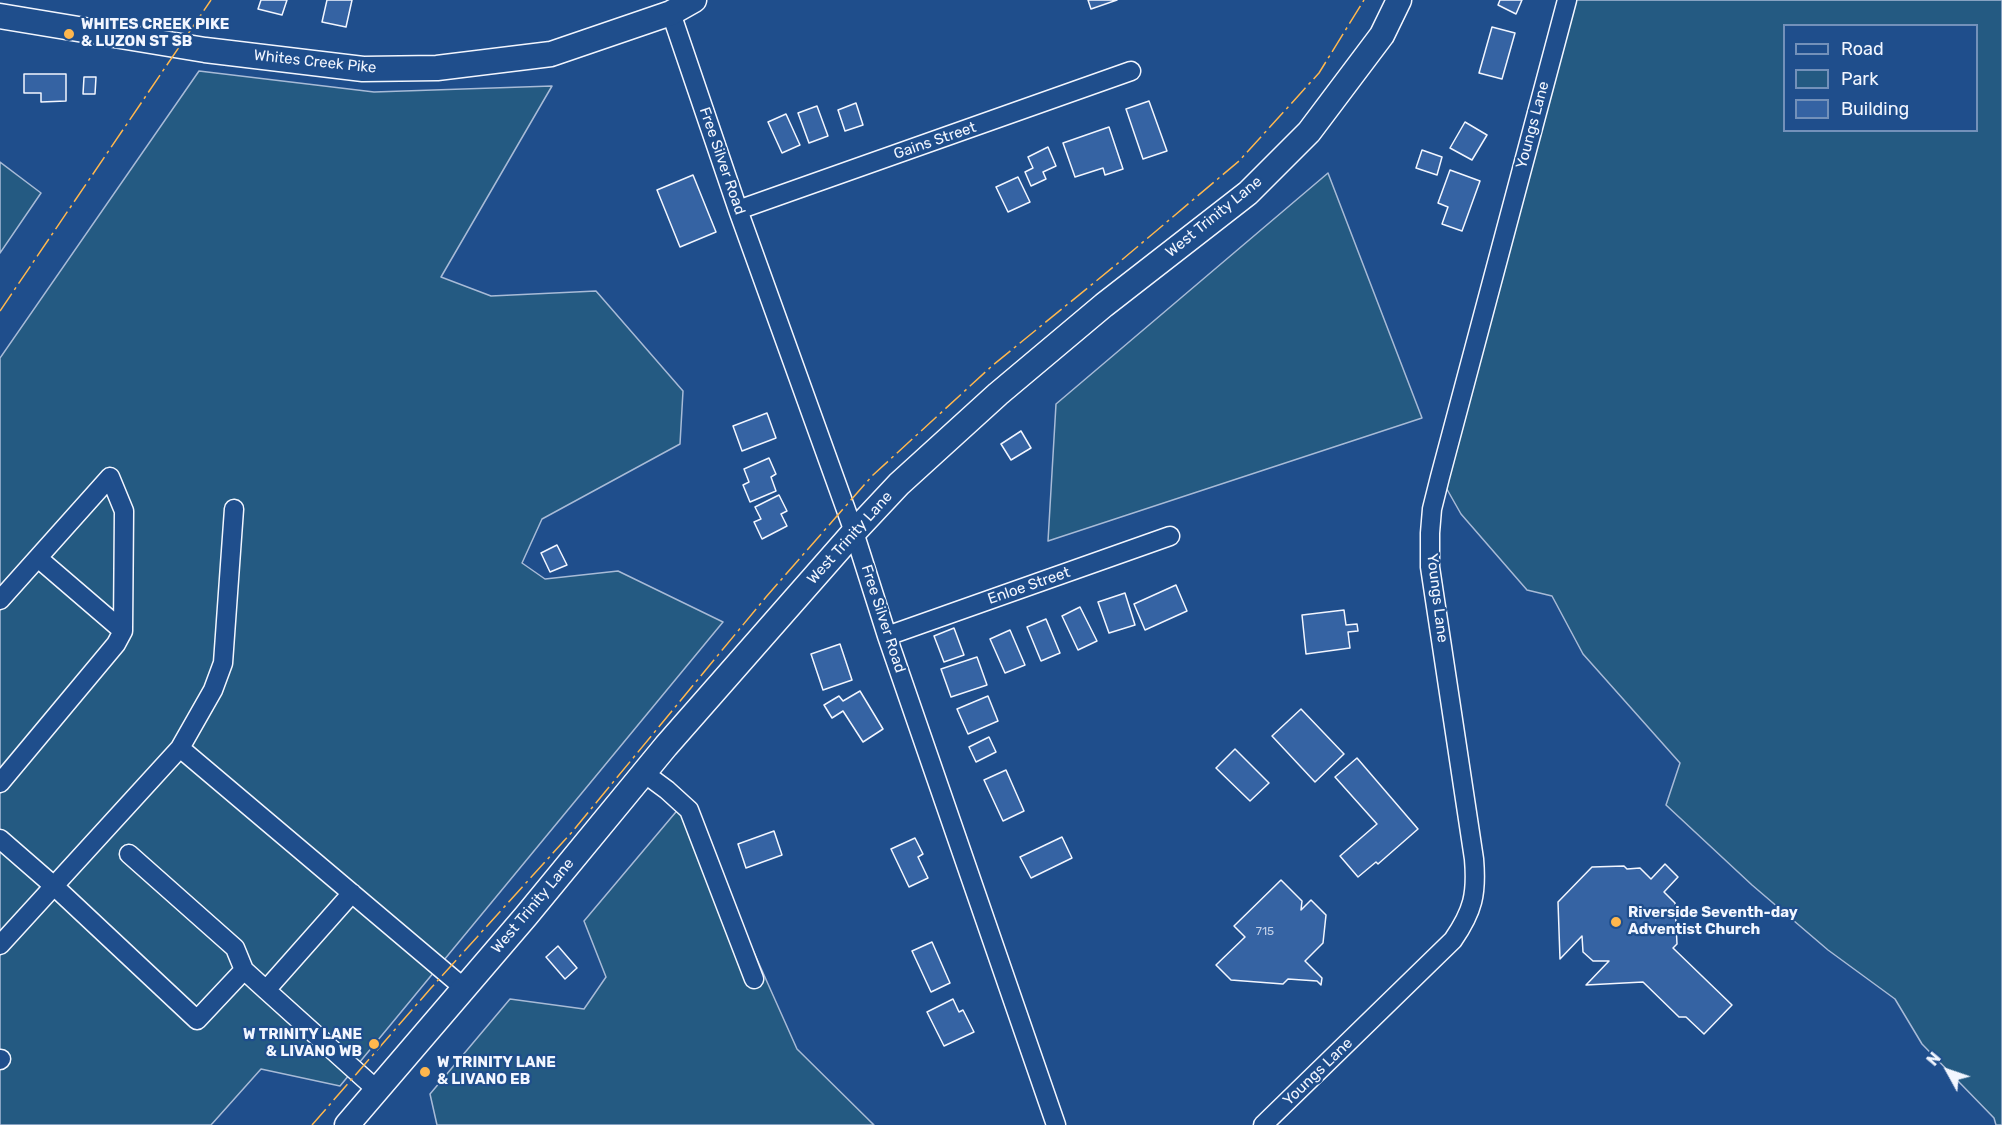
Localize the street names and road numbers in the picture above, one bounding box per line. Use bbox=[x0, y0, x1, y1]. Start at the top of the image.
street label: Whites Creek Pike bbox=[253, 47, 377, 77]
street label: Youngs Lane bbox=[1513, 79, 1553, 171]
street label: Free Silver Road bbox=[695, 105, 749, 217]
street label: Gains Street bbox=[891, 119, 979, 163]
street label: West Trinity Lane bbox=[1162, 173, 1266, 261]
street label: West Trinity Lane bbox=[804, 488, 896, 588]
street label: Youngs Lane bbox=[1423, 552, 1451, 644]
street label: Free Silver Road bbox=[857, 563, 909, 675]
street label: Enloe Street bbox=[985, 564, 1073, 608]
street label: West Trinity Lane bbox=[488, 855, 578, 957]
street label: Youngs Lane bbox=[1279, 1034, 1357, 1110]

